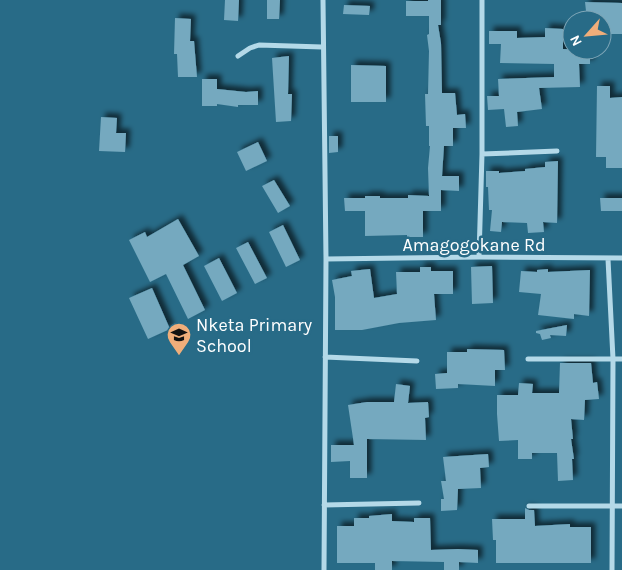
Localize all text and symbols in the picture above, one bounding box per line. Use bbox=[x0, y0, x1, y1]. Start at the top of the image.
north arrow bbox=[562, 10, 612, 60]
text: N bbox=[566, 32, 586, 49]
street label: Amagogokane Rd bbox=[402, 234, 546, 256]
place label: Nketa Primary School bbox=[196, 314, 313, 357]
school or university icon: Nketa Primary School bbox=[166, 322, 192, 356]

